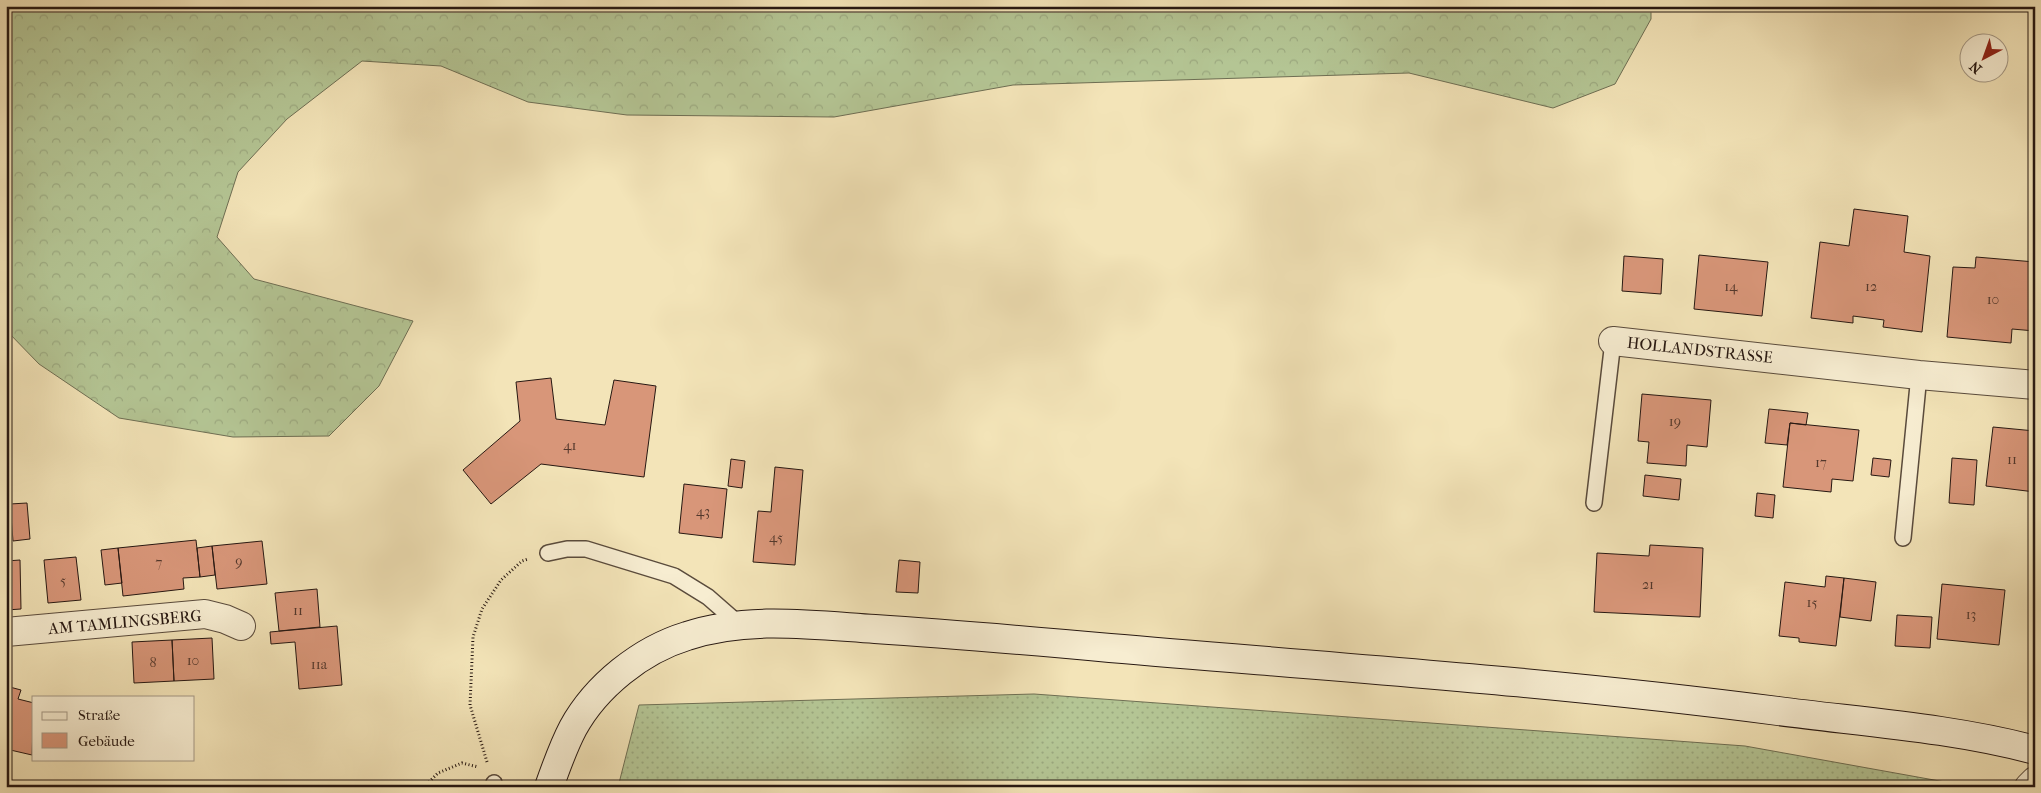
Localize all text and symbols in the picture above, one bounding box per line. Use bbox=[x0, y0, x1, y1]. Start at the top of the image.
north arrow bbox=[1958, 32, 2008, 82]
text: N bbox=[1966, 57, 1985, 77]
house number: 14 bbox=[1724, 278, 1738, 295]
house number: 12 bbox=[1865, 278, 1877, 295]
house number: 10 bbox=[1987, 291, 1999, 308]
street label: HOLLANDSTRASSE bbox=[1626, 333, 1774, 367]
house number: 19 bbox=[1669, 413, 1681, 430]
house number: 41 bbox=[563, 437, 577, 454]
house number: 11 bbox=[2007, 451, 2017, 468]
house number: 17 bbox=[1815, 454, 1827, 471]
house number: 43 bbox=[696, 503, 710, 520]
house number: 45 bbox=[769, 529, 783, 546]
house number: 9 bbox=[235, 553, 243, 570]
house number: 7 bbox=[156, 554, 163, 571]
house number: 5 bbox=[60, 572, 66, 589]
house number: 21 bbox=[1642, 576, 1654, 593]
house number: 15 bbox=[1807, 594, 1818, 611]
house number: 11 bbox=[293, 602, 303, 619]
street label: AM TAMLINGSBERG bbox=[47, 606, 202, 638]
house number: 13 bbox=[1966, 606, 1976, 623]
house number: 10 bbox=[187, 652, 199, 669]
house number: 8 bbox=[149, 654, 157, 671]
house number: 11a bbox=[311, 656, 328, 673]
legend bbox=[32, 696, 195, 760]
text: Straße bbox=[78, 706, 121, 724]
text: Gebäude bbox=[78, 732, 135, 750]

